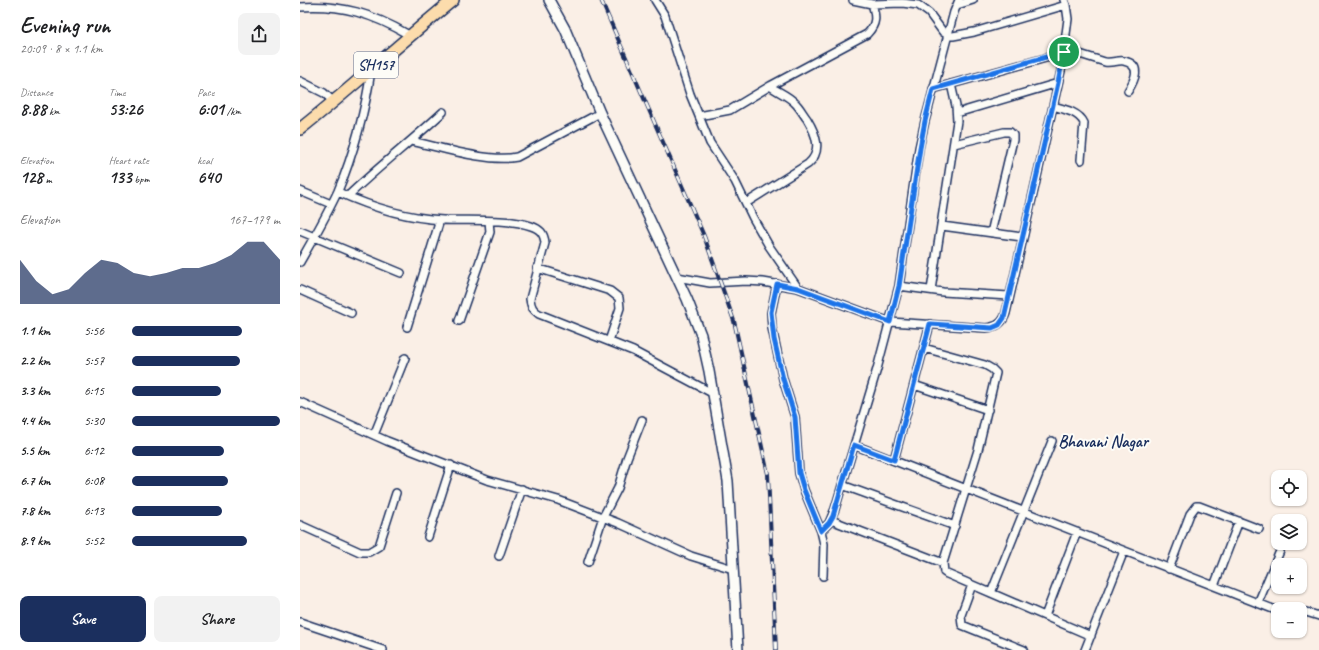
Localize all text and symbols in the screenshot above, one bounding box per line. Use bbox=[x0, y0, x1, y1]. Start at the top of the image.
text: Evening run bbox=[20, 12, 110, 40]
button: share bbox=[238, 13, 280, 55]
pin bbox=[1047, 35, 1081, 69]
text: 20:09 · 8 × 1.1 km bbox=[20, 41, 103, 57]
icon: arrive bbox=[1053, 41, 1075, 63]
road number: SH157 bbox=[354, 52, 398, 78]
text: Distance bbox=[20, 85, 53, 99]
text: Time bbox=[109, 85, 126, 99]
text: Pace bbox=[197, 85, 214, 99]
text: 8.88 bbox=[20, 99, 46, 120]
text: 53:26 bbox=[109, 99, 143, 120]
text: 6:01 bbox=[197, 99, 224, 120]
text: km bbox=[46, 104, 60, 118]
text: /km bbox=[224, 104, 241, 118]
text: Elevation bbox=[20, 153, 54, 167]
text: Heart rate bbox=[109, 153, 149, 167]
text: kcal bbox=[197, 153, 212, 167]
text: 128 bbox=[20, 167, 43, 188]
text: 133 bbox=[109, 167, 132, 188]
text: 640 bbox=[197, 167, 221, 188]
text: m bbox=[43, 172, 52, 186]
text: bpm bbox=[132, 172, 149, 186]
text: Elevation bbox=[20, 212, 60, 228]
text: 167–179 m bbox=[229, 212, 280, 228]
text: 1.1 km bbox=[20, 323, 50, 339]
text: 5:56 bbox=[84, 323, 104, 339]
text: 2.2 km bbox=[20, 353, 50, 369]
text: 5:57 bbox=[84, 353, 104, 369]
text: 3.3 km bbox=[20, 383, 50, 399]
text: 6:15 bbox=[84, 383, 104, 399]
text: 4.4 km bbox=[20, 413, 50, 429]
text: 5:30 bbox=[84, 413, 104, 429]
district label: Bhavani Nagar bbox=[1058, 431, 1150, 452]
text: 5.5 km bbox=[20, 443, 50, 459]
text: 6:12 bbox=[84, 443, 104, 459]
map controls bbox=[1271, 470, 1307, 638]
button: locate bbox=[1271, 470, 1307, 506]
text: 6.7 km bbox=[20, 473, 50, 489]
text: 6:08 bbox=[84, 473, 104, 489]
text: 7.8 km bbox=[20, 503, 50, 519]
text: 6:13 bbox=[84, 503, 104, 519]
button: layers bbox=[1271, 514, 1307, 550]
text: 8.9 km bbox=[20, 533, 50, 549]
text: 5:52 bbox=[84, 533, 104, 549]
button: + bbox=[1271, 558, 1307, 594]
button: Save bbox=[20, 596, 146, 642]
button: Share bbox=[154, 596, 280, 642]
button: − bbox=[1271, 602, 1307, 638]

